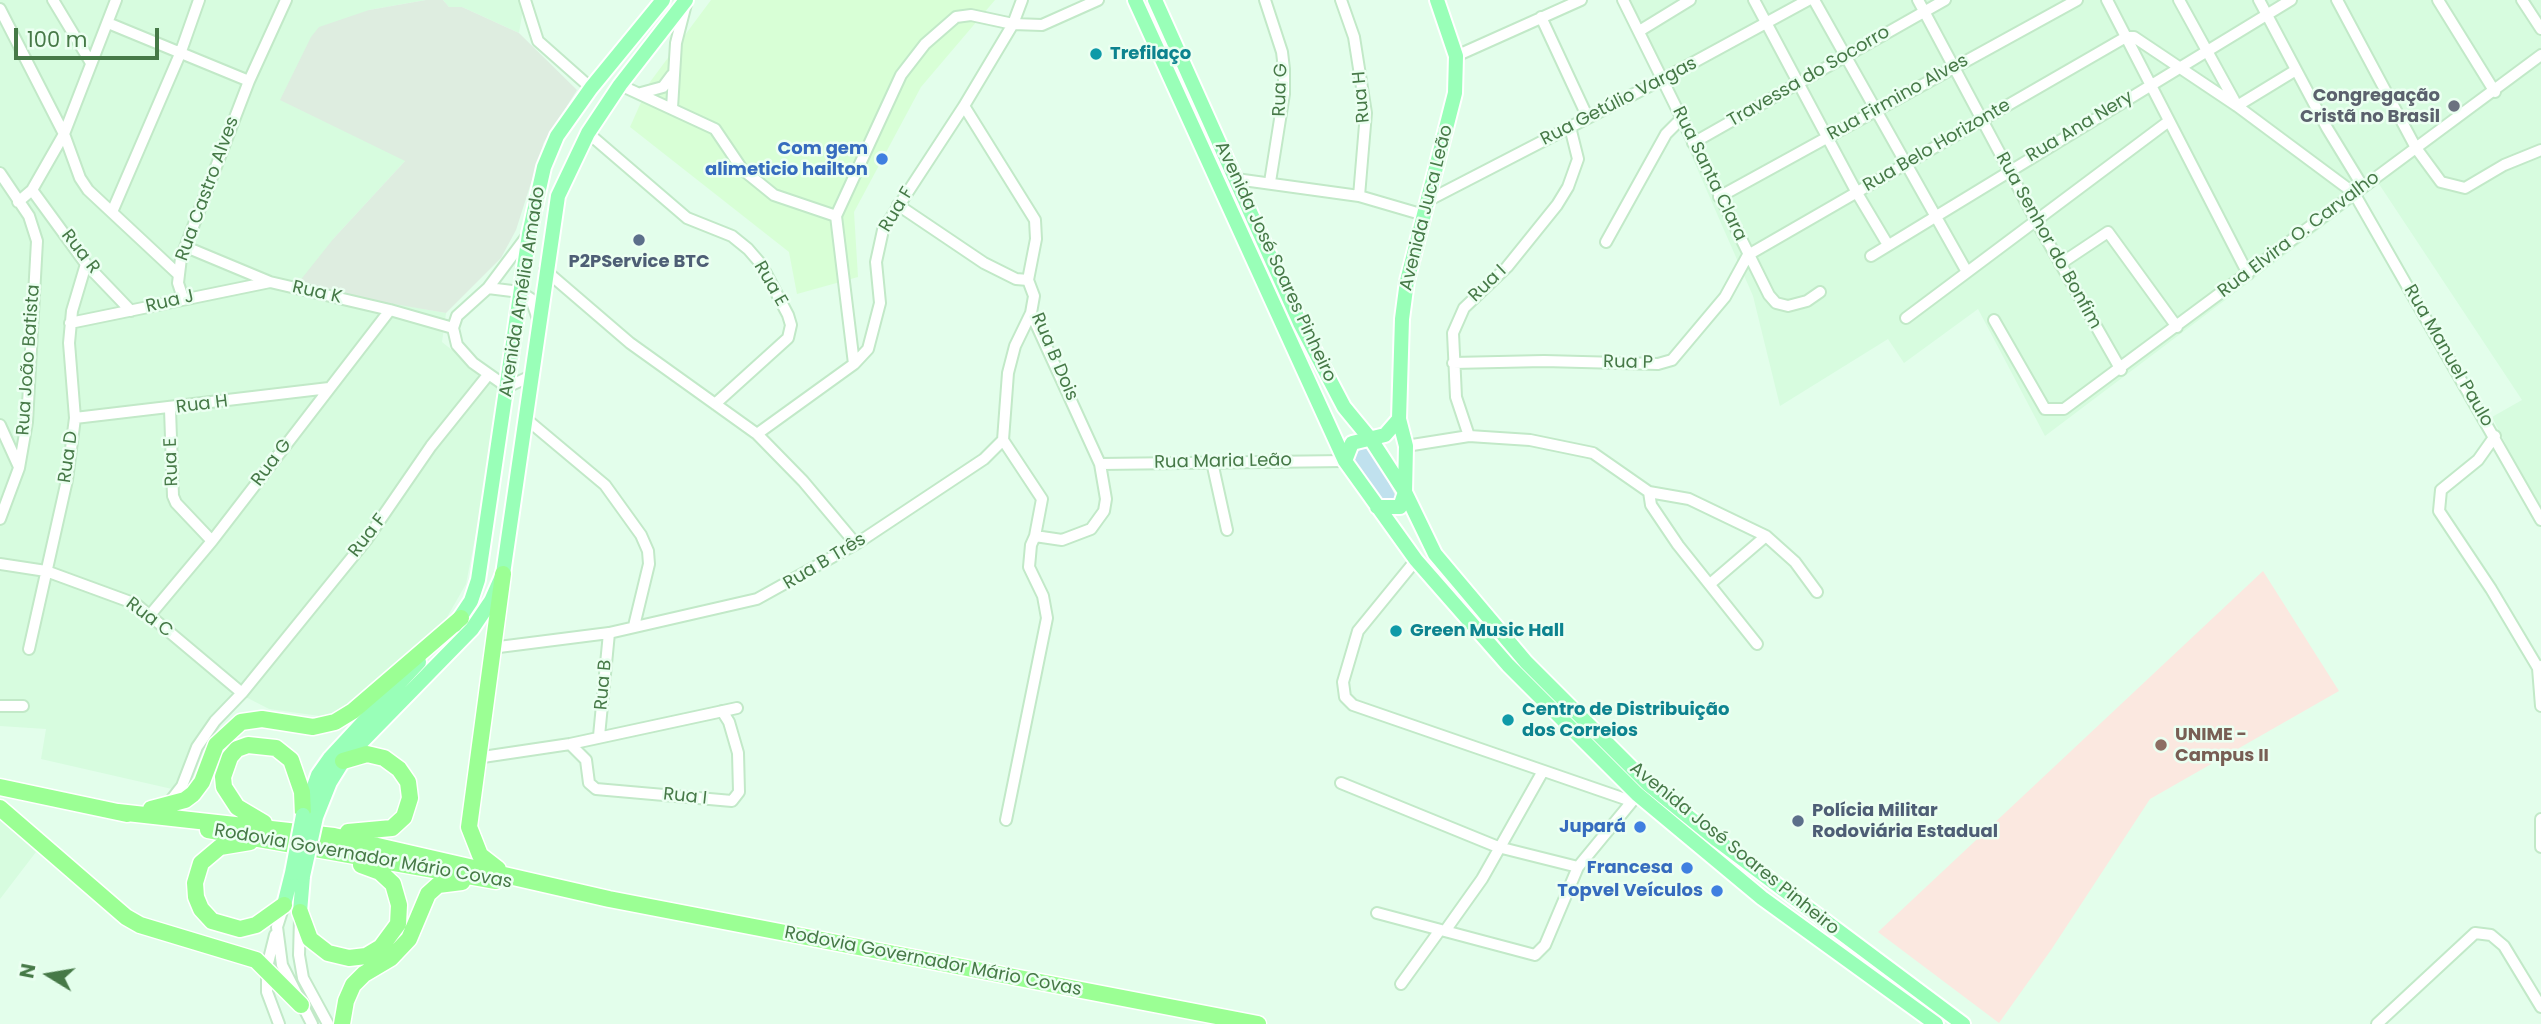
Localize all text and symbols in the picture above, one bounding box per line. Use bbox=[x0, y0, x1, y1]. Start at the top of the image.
scale bar bbox=[18, 14, 163, 58]
street label: Travessa do Socorro bbox=[1724, 22, 1894, 132]
text: 100 m bbox=[27, 25, 87, 54]
place label: Trefilaço bbox=[1110, 43, 1191, 65]
marker: Trefilaço bbox=[1088, 46, 1104, 62]
street label: Rua Firmino Alves bbox=[1824, 50, 1972, 146]
street label: Rua Getúlio Vargas bbox=[1537, 53, 1701, 151]
street label: Rua G bbox=[1269, 63, 1293, 117]
street label: Rua H bbox=[1349, 70, 1375, 124]
place label: Congregação Cristã no Brasil bbox=[2300, 85, 2440, 128]
street label: Rua Ana Nery bbox=[2023, 87, 2137, 167]
street label: Rua Belo Horizonte bbox=[1860, 95, 2014, 197]
marker: Congregação Cristã no Brasil bbox=[2446, 98, 2462, 114]
street label: Rua Santa Clara bbox=[1667, 103, 1751, 245]
street label: Rua Castro Alves bbox=[172, 114, 244, 264]
street label: Avenida Juca Leão bbox=[1396, 123, 1458, 293]
place label: Com gem alimeticio hailton bbox=[705, 138, 868, 180]
street label: Avenida José Soares Pinheiro bbox=[1210, 138, 1340, 386]
street label: Rua Senhor do Bonfim bbox=[1990, 149, 2106, 333]
marker: Com gem alimeticio hailton bbox=[874, 151, 890, 167]
street label: Rua Elvira O. Carvalho bbox=[2214, 167, 2384, 303]
street label: Rua F bbox=[875, 184, 919, 236]
street label: Avenida Amélia Amado bbox=[496, 185, 550, 399]
street label: Rua R bbox=[56, 226, 104, 278]
marker: P2PService BTC bbox=[631, 232, 647, 248]
place label: P2PService BTC bbox=[568, 251, 710, 273]
street label: Rua E bbox=[748, 258, 792, 310]
street label: Rua I bbox=[1465, 261, 1511, 307]
street label: Rua K bbox=[290, 277, 344, 309]
street label: Rua Manuel Paulo bbox=[2398, 281, 2498, 431]
street label: Rua João Batista bbox=[13, 284, 45, 436]
street label: Rua J bbox=[144, 286, 196, 318]
street label: Rua B Dois bbox=[1026, 310, 1082, 404]
street label: Rua P bbox=[1603, 352, 1653, 374]
street label: Rua H bbox=[175, 391, 229, 419]
street label: Rua D bbox=[55, 430, 83, 484]
street label: Rua G bbox=[247, 435, 297, 491]
street label: Rua E bbox=[160, 437, 184, 487]
street label: Rua Maria Leão bbox=[1154, 450, 1292, 474]
street label: Rua F bbox=[345, 510, 391, 562]
street label: Rua B Três bbox=[780, 529, 870, 595]
street label: Rua C bbox=[121, 593, 177, 643]
place label: Green Music Hall bbox=[1410, 620, 1564, 642]
marker: Green Music Hall bbox=[1388, 623, 1404, 639]
street label: Rua B bbox=[591, 659, 617, 711]
place label: Centro de Distribuição dos Correios bbox=[1522, 699, 1729, 742]
marker: Centro de Distribuição dos Correios bbox=[1500, 712, 1516, 728]
place label: UNIME - Campus II bbox=[2175, 724, 2269, 766]
marker: UNIME - Campus II bbox=[2153, 737, 2169, 753]
street label: Avenida José Soares Pinheiro bbox=[1625, 758, 1843, 940]
street label: Rua I bbox=[662, 784, 708, 810]
place label: Polícia Militar Rodoviária Estadual bbox=[1812, 800, 1998, 842]
marker: Polícia Militar Rodoviária Estadual bbox=[1790, 813, 1806, 829]
place label: Jupará bbox=[1559, 816, 1626, 838]
marker: Jupará bbox=[1632, 819, 1648, 835]
street label: Rodovia Governador Mário Covas bbox=[212, 820, 514, 894]
place label: Francesa bbox=[1587, 857, 1673, 879]
marker: Francesa bbox=[1679, 860, 1695, 876]
place label: Topvel Veículos bbox=[1557, 880, 1703, 902]
marker: Topvel Veículos bbox=[1709, 883, 1725, 899]
street label: Rodovia Governador Mário Covas bbox=[783, 923, 1083, 1001]
north arrow bbox=[14, 940, 84, 1010]
text: N bbox=[13, 961, 43, 980]

